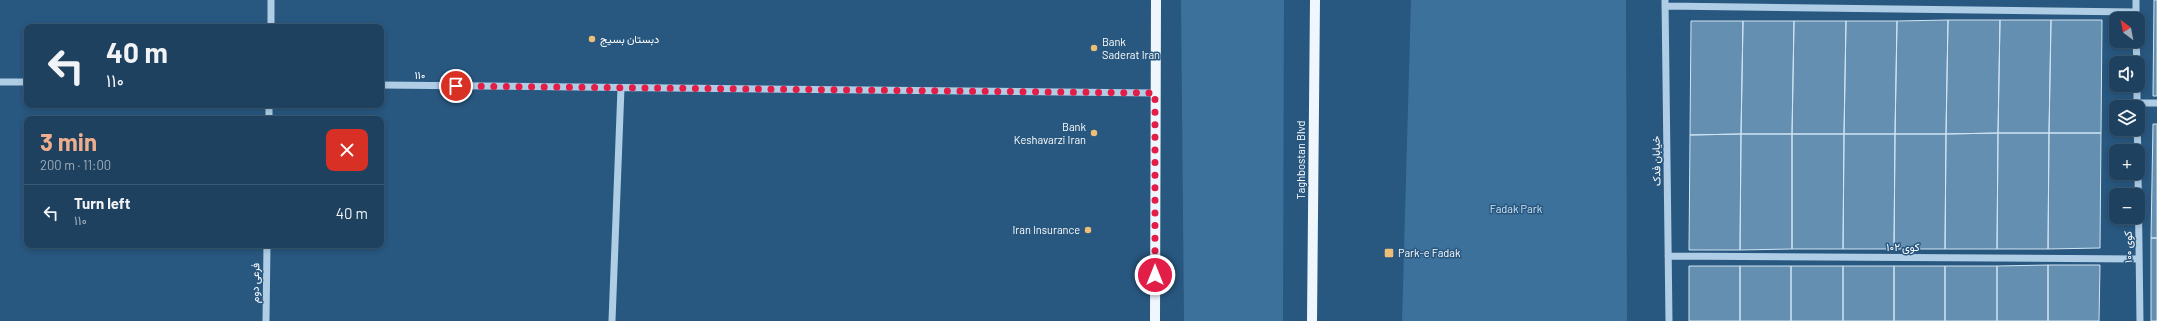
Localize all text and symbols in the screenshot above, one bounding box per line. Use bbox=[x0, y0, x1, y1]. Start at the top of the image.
north arrow bbox=[2109, 12, 2145, 48]
map controls bbox=[2109, 12, 2145, 224]
place label: دبستان بسیج bbox=[600, 32, 659, 47]
marker: دبستان بسیج bbox=[587, 34, 597, 44]
text: 40 m bbox=[106, 35, 168, 69]
place label: Bank Saderat Iran bbox=[1102, 35, 1160, 61]
icon: left bbox=[40, 40, 92, 92]
marker: Bank Saderat Iran bbox=[1089, 43, 1099, 53]
button: sound bbox=[2109, 56, 2145, 92]
street label: ۱۱۰ bbox=[414, 68, 426, 81]
text: ۱۱۰ bbox=[106, 69, 124, 91]
pin bbox=[439, 69, 473, 103]
icon: arrive bbox=[445, 75, 467, 97]
button: layers bbox=[2109, 100, 2145, 136]
place label: Bank Keshavarzi Iran bbox=[1014, 120, 1086, 146]
street label: Taghbostan Blvd bbox=[1294, 121, 1307, 199]
text: 3 min bbox=[40, 127, 97, 156]
marker: Bank Keshavarzi Iran bbox=[1089, 128, 1099, 138]
button: close bbox=[326, 129, 368, 171]
street label: خیابان فدک bbox=[1649, 136, 1663, 186]
button: + bbox=[2109, 144, 2145, 180]
text: 200 m · 11:00 bbox=[40, 157, 111, 173]
button: − bbox=[2109, 188, 2145, 224]
text: Turn left bbox=[74, 194, 130, 212]
icon: left bbox=[40, 202, 62, 224]
park label: Fadak Park bbox=[1490, 202, 1543, 215]
text: 40 m bbox=[336, 204, 368, 222]
text: ۱۱۰ bbox=[74, 212, 87, 228]
place label: Iran Insurance bbox=[1012, 223, 1080, 236]
marker: Iran Insurance bbox=[1083, 225, 1093, 235]
street label: کوی ۱۰۰ bbox=[2121, 231, 2135, 263]
street label: کوی ۱۰۲ bbox=[1886, 240, 1920, 254]
place label: Park-e Fadak bbox=[1398, 246, 1461, 259]
marker: Park-e Fadak bbox=[1383, 247, 1395, 259]
position arrow bbox=[1134, 254, 1176, 296]
street label: فرعی دوم bbox=[248, 263, 263, 303]

